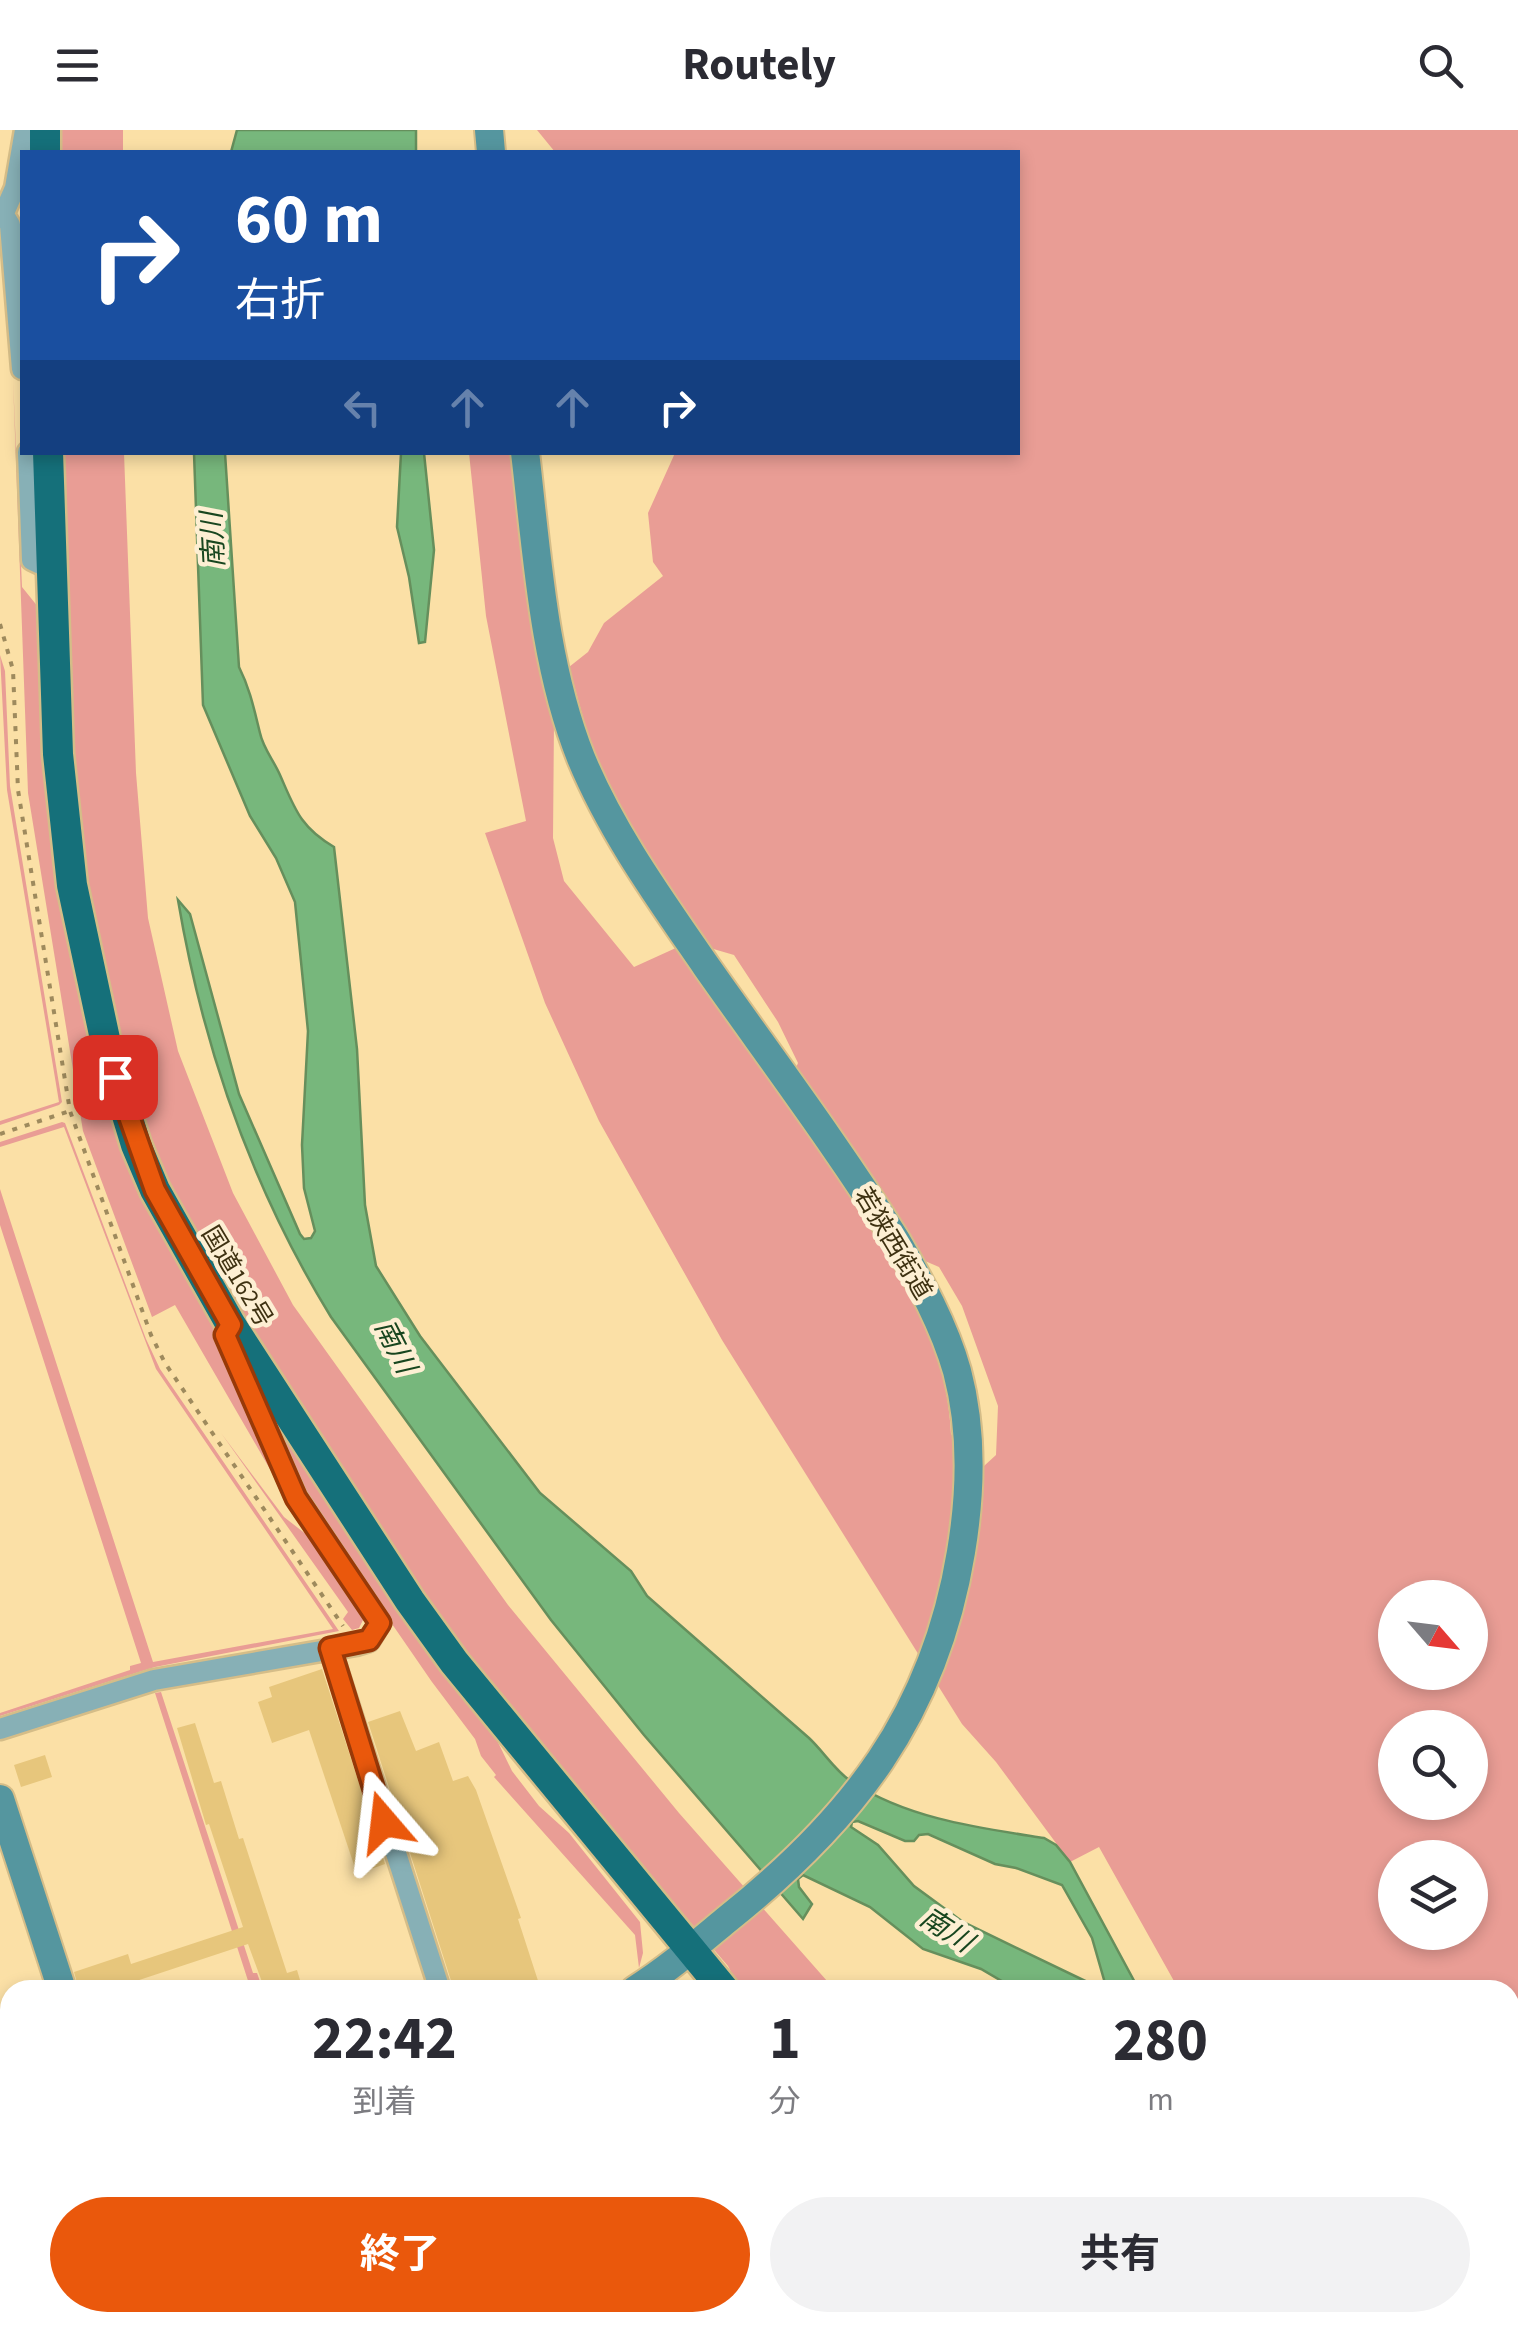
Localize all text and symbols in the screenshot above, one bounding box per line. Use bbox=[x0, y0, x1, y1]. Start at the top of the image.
text: Routely bbox=[682, 33, 836, 97]
icon: menu bbox=[50, 38, 105, 93]
icon: search bbox=[1413, 38, 1468, 93]
text: 60 m bbox=[235, 170, 383, 270]
icon: right bbox=[70, 190, 200, 320]
text: 右折 bbox=[235, 269, 325, 333]
icon: left bbox=[335, 380, 390, 435]
icon: ahead bbox=[440, 380, 495, 435]
icon: ahead bbox=[545, 380, 600, 435]
icon: right bbox=[650, 380, 705, 435]
water label: 南川 bbox=[191, 508, 234, 569]
pin bbox=[73, 1035, 158, 1120]
icon: arrive bbox=[88, 1050, 143, 1105]
street label: 若狭西街道 bbox=[846, 1181, 941, 1306]
street label: 国道162号 bbox=[193, 1219, 281, 1334]
water label: 南川 bbox=[365, 1312, 427, 1383]
north arrow bbox=[1378, 1580, 1488, 1690]
map controls bbox=[1378, 1580, 1488, 1950]
button: search bbox=[1378, 1710, 1488, 1820]
position arrow bbox=[332, 1770, 436, 1874]
button: layers bbox=[1378, 1840, 1488, 1950]
water label: 南川 bbox=[912, 1898, 983, 1963]
text: 22:42 bbox=[312, 1997, 457, 2082]
text: 1 bbox=[769, 1997, 801, 2082]
text: 280 bbox=[1113, 1999, 1208, 2084]
text: m bbox=[1147, 2077, 1174, 2123]
text: 到着 bbox=[352, 2079, 416, 2125]
text: 分 bbox=[769, 2079, 801, 2125]
button: 終了 bbox=[50, 2197, 750, 2312]
button: 共有 bbox=[770, 2197, 1470, 2312]

